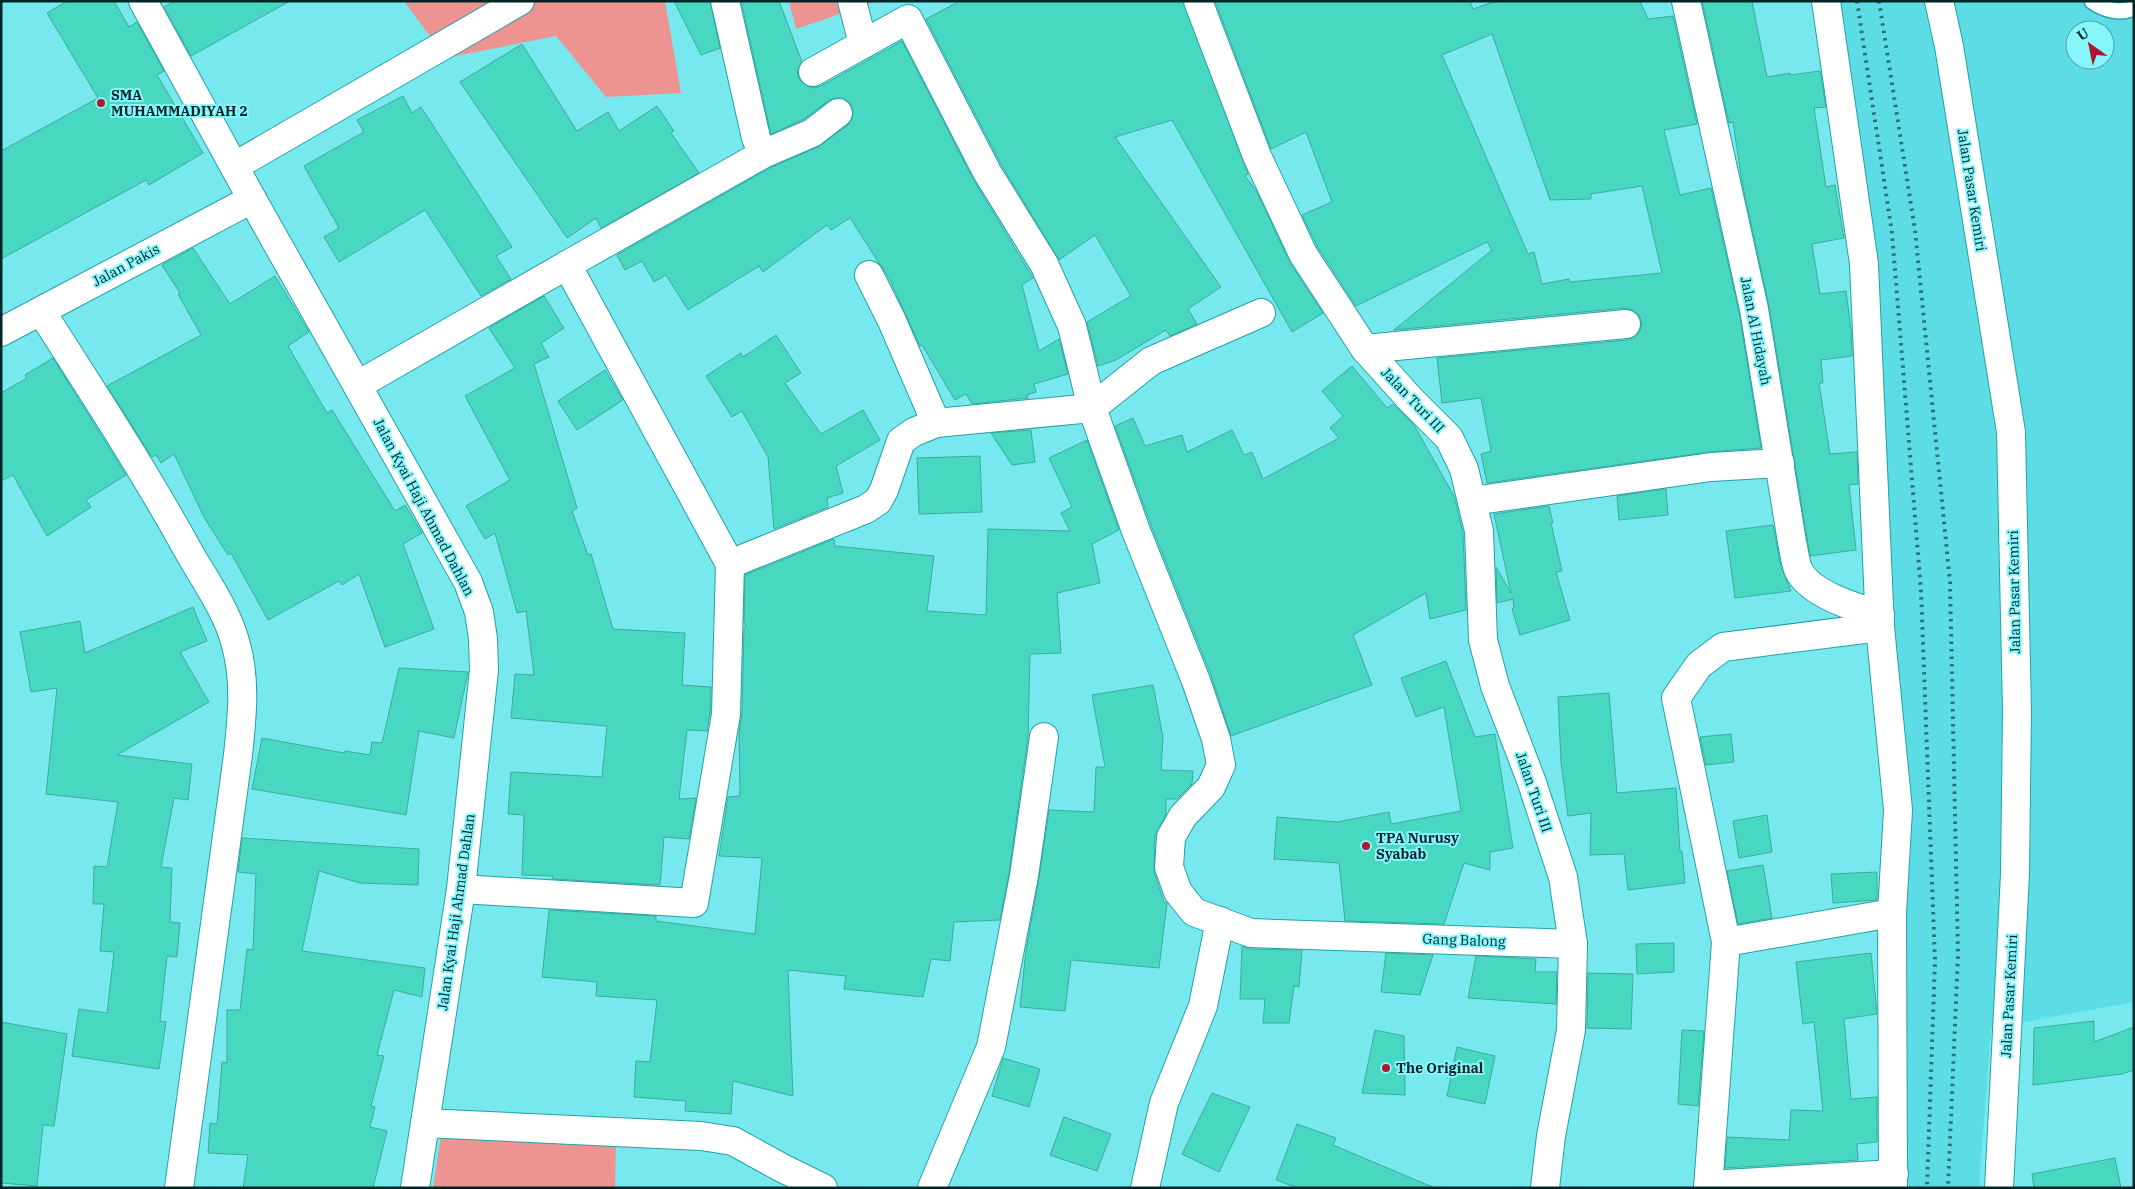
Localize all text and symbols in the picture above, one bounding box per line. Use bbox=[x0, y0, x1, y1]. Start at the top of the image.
north arrow bbox=[2065, 20, 2115, 70]
text: U bbox=[2073, 23, 2093, 45]
place label: SMA MUHAMMADIYAH 2 bbox=[111, 86, 248, 120]
marker: SMA MUHAMMADIYAH 2 bbox=[95, 97, 107, 109]
street label: Jalan Pasar Kemiri bbox=[1953, 128, 1991, 252]
street label: Jalan Pakis bbox=[89, 240, 163, 290]
street label: Jalan Al Hidayah bbox=[1737, 275, 1775, 387]
street label: Jalan Turi III bbox=[1377, 364, 1449, 437]
street label: Jalan Kyai Haji Ahmad Dahlan bbox=[369, 415, 479, 599]
street label: Jalan Pasar Kemiri bbox=[2004, 530, 2024, 654]
street label: Jalan Turi III bbox=[1512, 749, 1556, 835]
street label: Jalan Kyai Haji Ahmad Dahlan bbox=[433, 812, 479, 1012]
place label: TPA Nurusy Syabab bbox=[1376, 829, 1459, 863]
marker: TPA Nurusy Syabab bbox=[1360, 840, 1372, 852]
street label: Gang Balong bbox=[1422, 930, 1506, 950]
street label: Jalan Pasar Kemiri bbox=[1997, 934, 2021, 1058]
place label: The Original bbox=[1396, 1059, 1484, 1077]
marker: The Original bbox=[1380, 1062, 1392, 1074]

